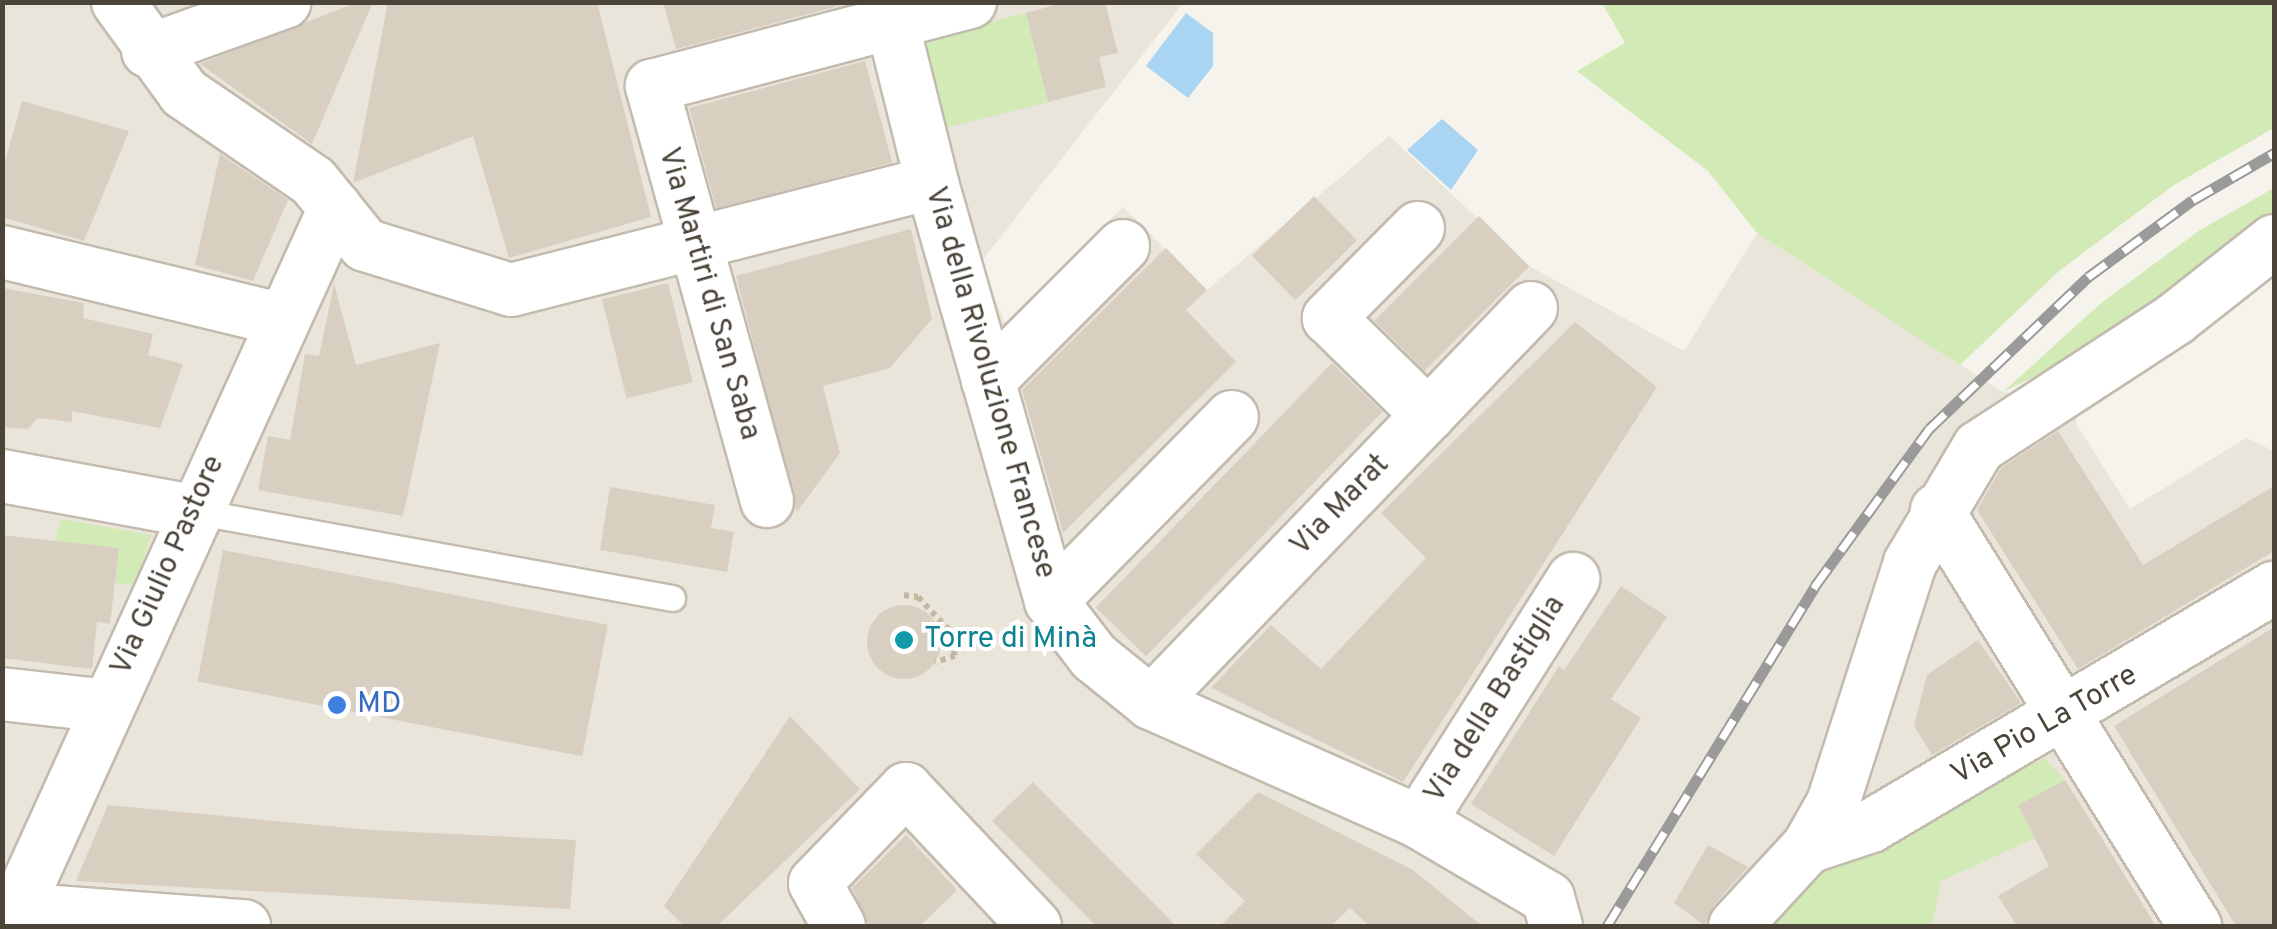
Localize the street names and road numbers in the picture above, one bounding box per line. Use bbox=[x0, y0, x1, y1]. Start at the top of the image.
street label: Via Martiri di San Saba bbox=[649, 144, 767, 444]
street label: Via della Rivoluzione Francese bbox=[916, 183, 1062, 583]
street label: Via Marat bbox=[1284, 448, 1398, 564]
street label: Via Giulio Pastore bbox=[104, 450, 234, 682]
street label: Via della Bastiglia bbox=[1418, 590, 1574, 810]
street label: Via Pio La Torre bbox=[1945, 658, 2145, 794]

